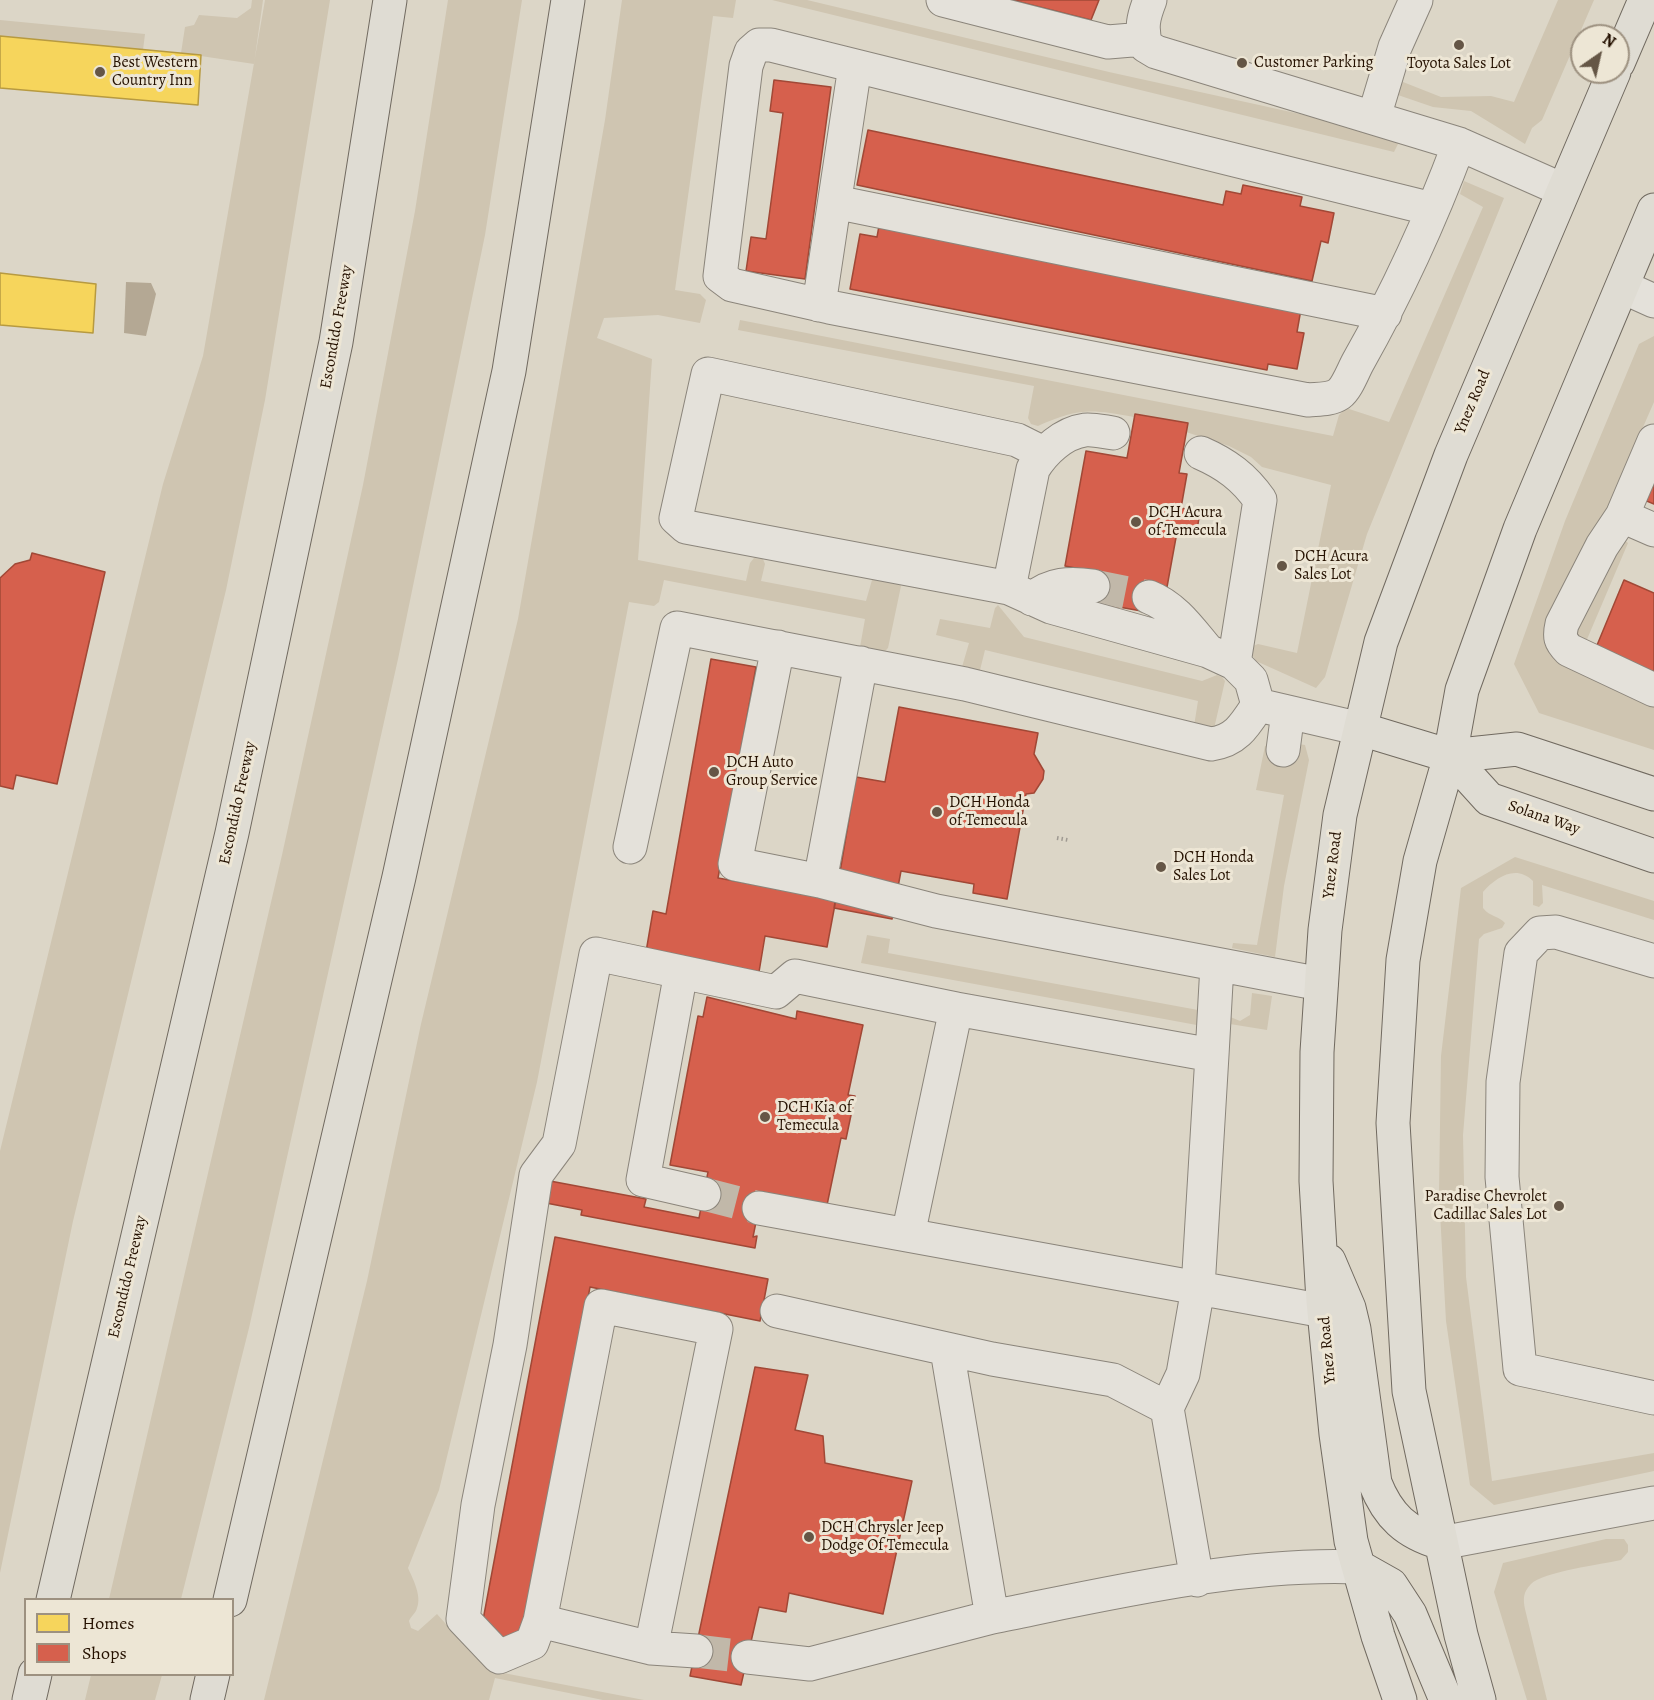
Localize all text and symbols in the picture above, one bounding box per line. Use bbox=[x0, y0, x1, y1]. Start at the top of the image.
north arrow bbox=[1570, 24, 1630, 84]
text: N bbox=[1598, 28, 1620, 53]
marker: Toyota Sales Lot bbox=[1452, 38, 1466, 52]
place label: Best Western Country Inn bbox=[112, 53, 198, 91]
place label: Customer Parking bbox=[1254, 53, 1373, 73]
place label: Toyota Sales Lot bbox=[1407, 54, 1511, 74]
marker: Customer Parking bbox=[1235, 56, 1249, 70]
marker: Best Western Country Inn bbox=[93, 65, 107, 79]
street label: Escondido Freeway bbox=[317, 264, 357, 390]
street label: Ynez Road bbox=[1451, 367, 1495, 437]
place label: DCH Acura of Temecula bbox=[1148, 503, 1227, 541]
marker: DCH Acura of Temecula bbox=[1129, 515, 1143, 529]
place label: DCH Acura Sales Lot bbox=[1294, 547, 1368, 585]
marker: DCH Acura Sales Lot bbox=[1275, 559, 1289, 573]
street label: Escondido Freeway bbox=[216, 740, 260, 866]
place label: DCH Auto Group Service bbox=[726, 753, 818, 791]
marker: DCH Auto Group Service bbox=[707, 765, 721, 779]
place label: DCH Honda of Temecula bbox=[949, 793, 1030, 831]
street label: Solana Way bbox=[1506, 797, 1582, 839]
marker: DCH Honda of Temecula bbox=[930, 805, 944, 819]
street label: Ynez Road bbox=[1319, 830, 1347, 900]
place label: DCH Honda Sales Lot bbox=[1173, 848, 1254, 886]
marker: DCH Honda Sales Lot bbox=[1154, 860, 1168, 874]
place label: DCH Kia of Temecula bbox=[777, 1098, 852, 1136]
marker: DCH Kia of Temecula bbox=[758, 1110, 772, 1124]
place label: Paradise Chevrolet Cadillac Sales Lot bbox=[1425, 1187, 1547, 1225]
marker: Paradise Chevrolet Cadillac Sales Lot bbox=[1552, 1199, 1566, 1213]
street label: Escondido Freeway bbox=[105, 1214, 151, 1340]
street label: Ynez Road bbox=[1315, 1315, 1341, 1385]
place label: DCH Chrysler Jeep Dodge Of Temecula bbox=[821, 1518, 949, 1556]
marker: DCH Chrysler Jeep Dodge Of Temecula bbox=[802, 1530, 816, 1544]
legend bbox=[24, 1598, 234, 1676]
text: Homes bbox=[82, 1611, 134, 1635]
text: Shops bbox=[82, 1641, 127, 1665]

